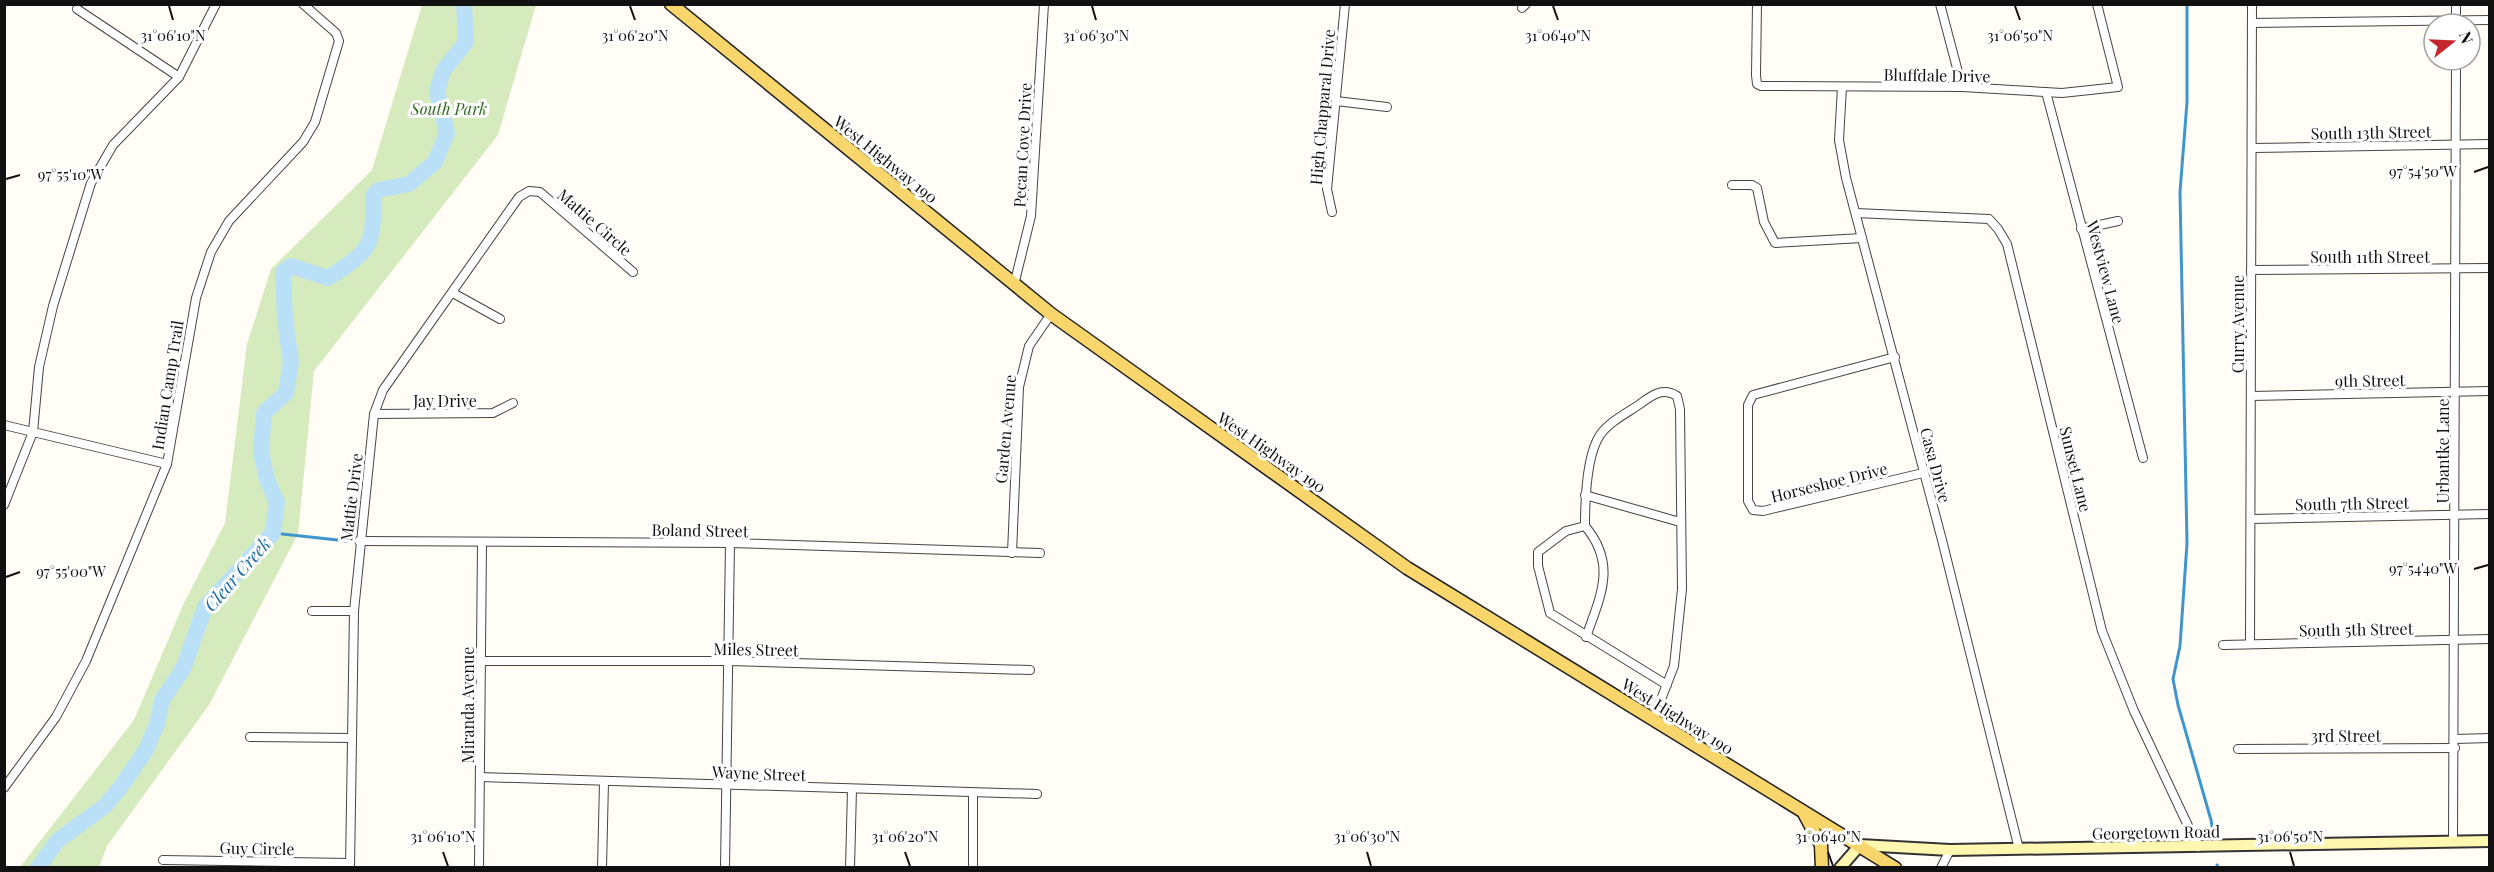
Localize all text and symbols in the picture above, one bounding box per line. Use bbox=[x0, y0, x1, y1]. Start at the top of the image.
north arrow bbox=[2422, 12, 2482, 72]
text: 31°06'10"N bbox=[140, 25, 206, 45]
text: 31°06'20"N bbox=[601, 25, 669, 45]
text: 31°06'30"N bbox=[1063, 25, 1130, 45]
text: 31°06'40"N bbox=[1525, 25, 1591, 45]
text: 31°06'50"N bbox=[1987, 25, 2053, 45]
street label: High Chapparal Drive bbox=[1305, 28, 1339, 186]
text: N bbox=[2455, 28, 2479, 46]
street label: Bluffdale Drive bbox=[1883, 64, 1991, 86]
street label: Pecan Cove Drive bbox=[1008, 82, 1036, 208]
park label: South Park bbox=[410, 98, 487, 119]
street label: West Highway 190 bbox=[829, 110, 942, 207]
street label: South 13th Street bbox=[2311, 120, 2432, 144]
text: 97°54'50"W bbox=[2389, 161, 2457, 181]
text: 97°55'10"W bbox=[38, 164, 105, 184]
street label: Mattie Circle bbox=[553, 184, 637, 260]
street label: Westview Lane bbox=[2082, 217, 2130, 326]
street label: South 11th Street bbox=[2310, 246, 2430, 267]
street label: Curry Avenue bbox=[2227, 275, 2248, 373]
street label: Indian Camp Trail bbox=[146, 318, 188, 451]
street label: 9th Street bbox=[2335, 369, 2406, 391]
street label: Garden Avenue bbox=[990, 374, 1020, 484]
street label: Jay Drive bbox=[412, 390, 477, 411]
street label: Urbantke Lane bbox=[2432, 398, 2453, 504]
street label: West Highway 190 bbox=[1213, 406, 1330, 497]
street label: Sunset Lane bbox=[2055, 424, 2097, 514]
street label: Casa Drive bbox=[1916, 425, 1956, 505]
street label: Mattie Drive bbox=[335, 452, 367, 542]
street label: Horseshoe Drive bbox=[1768, 457, 1890, 507]
street label: South 7th Street bbox=[2295, 491, 2410, 514]
street label: Boland Street bbox=[651, 519, 749, 541]
water label: Clear Creek bbox=[198, 532, 276, 616]
text: 97°54'40"W bbox=[2389, 558, 2457, 578]
text: 97°55'00"W bbox=[36, 561, 106, 581]
street label: South 5th Street bbox=[2299, 617, 2414, 640]
street label: Miles Street bbox=[713, 638, 799, 660]
street label: Miranda Avenue bbox=[457, 647, 478, 763]
street label: West Highway 190 bbox=[1617, 673, 1738, 759]
street label: 3rd Street bbox=[2311, 725, 2381, 746]
street label: Wayne Street bbox=[711, 761, 807, 785]
street label: Georgetown Road bbox=[2092, 820, 2220, 844]
text: 31°06'10"N bbox=[410, 826, 476, 846]
text: 31°06'20"N bbox=[871, 826, 939, 846]
text: 31°06'30"N bbox=[1334, 826, 1401, 846]
text: 31°06'40"N bbox=[1795, 826, 1861, 846]
text: 31°06'50"N bbox=[2257, 826, 2323, 846]
street label: Guy Circle bbox=[219, 837, 295, 859]

